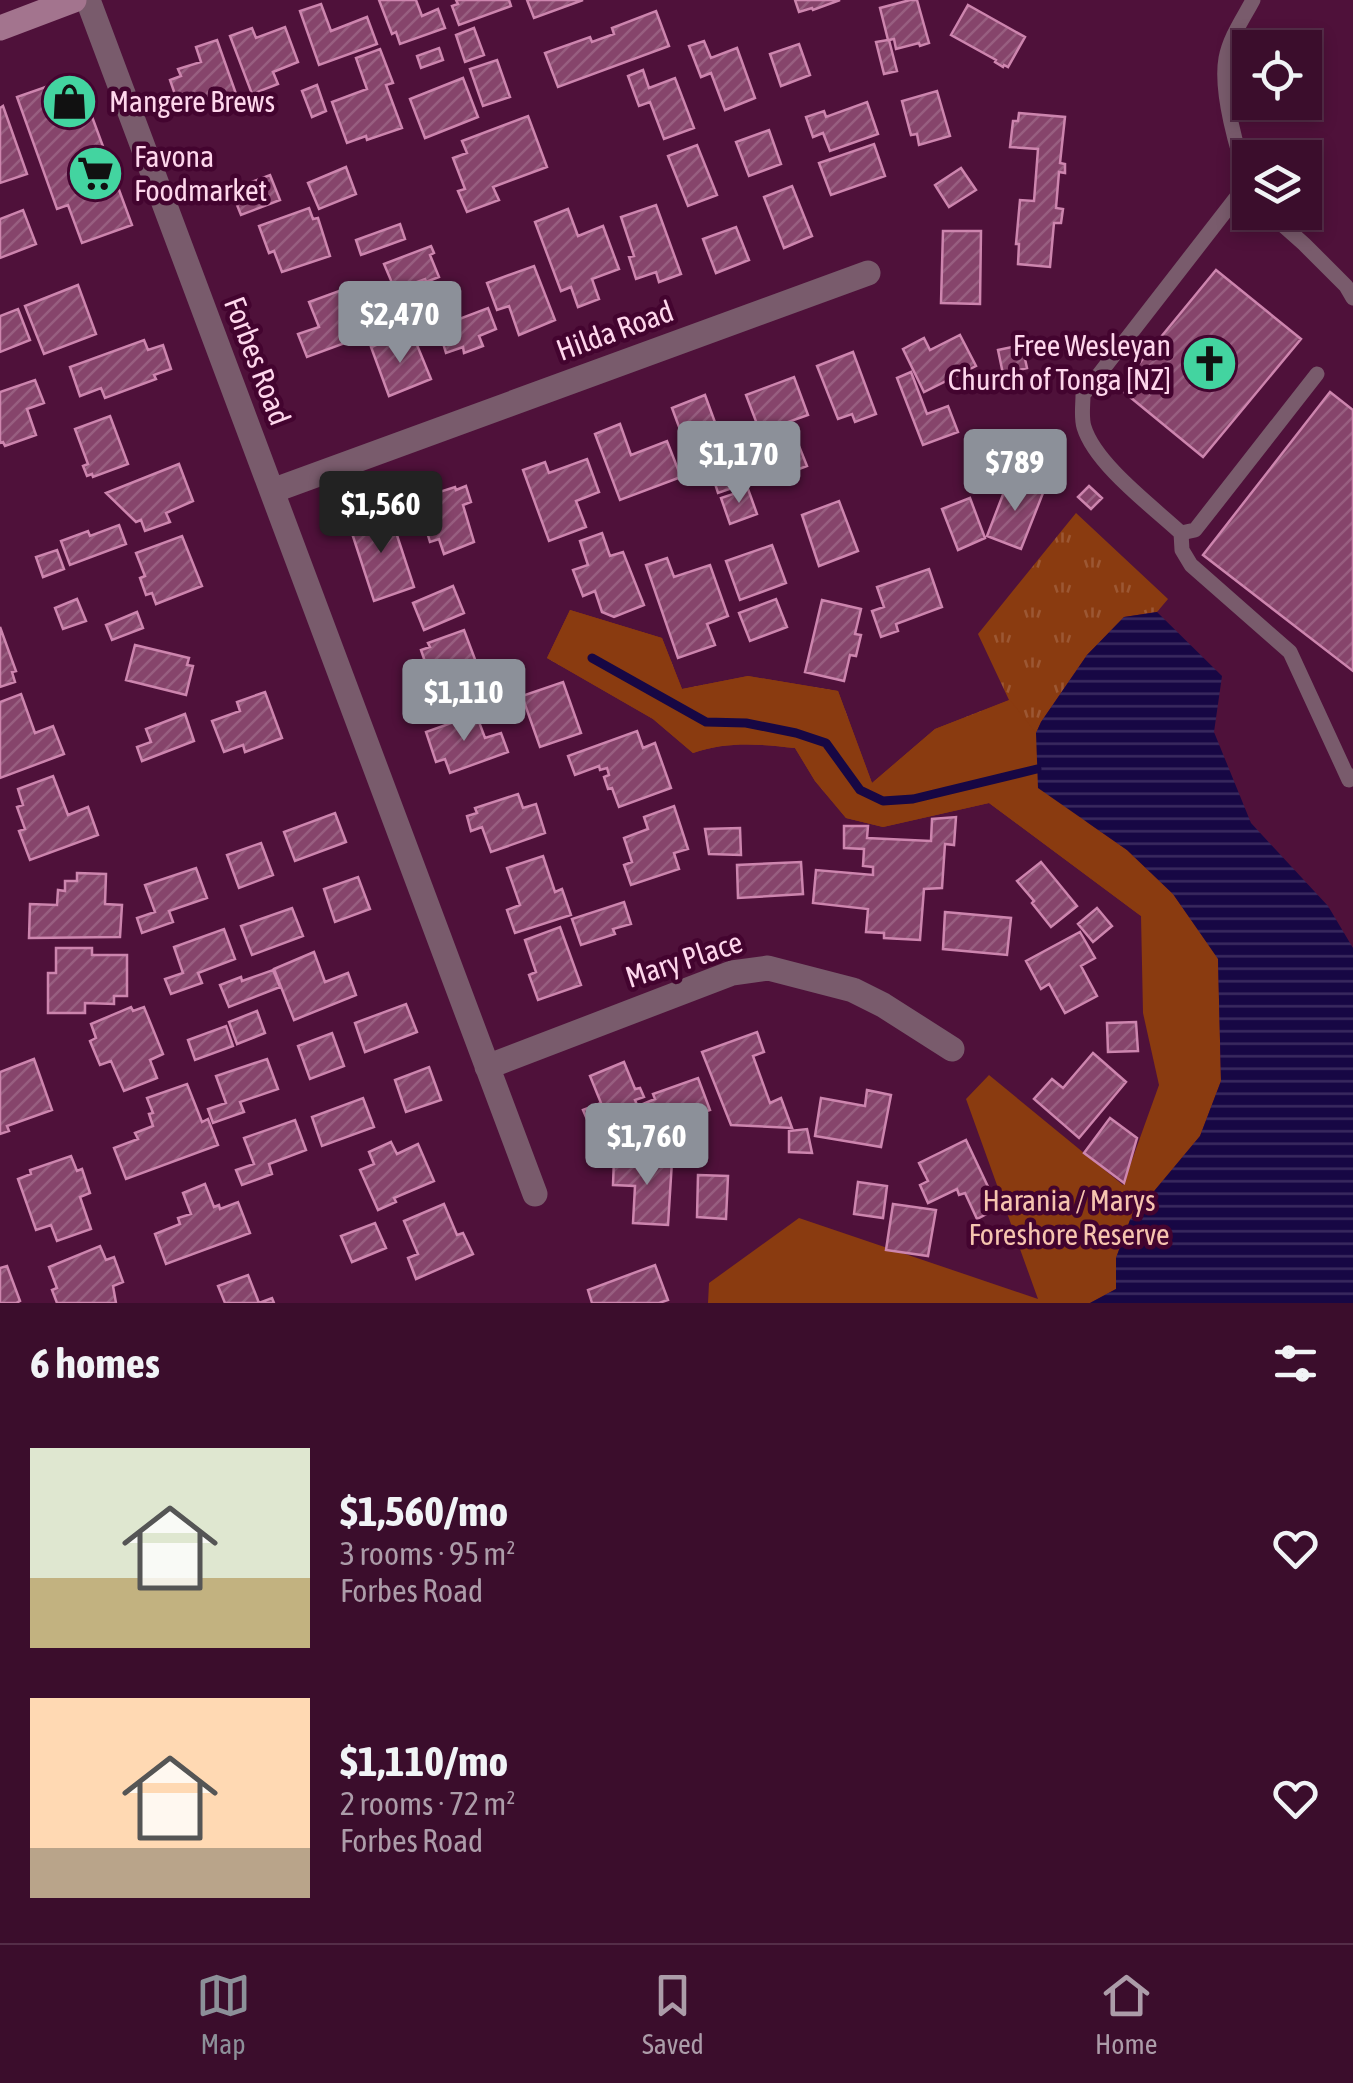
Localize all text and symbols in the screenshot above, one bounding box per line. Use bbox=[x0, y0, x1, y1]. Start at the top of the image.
map controls bbox=[1232, 30, 1322, 230]
button: locate bbox=[1232, 30, 1322, 120]
shop icon: Mangere Brews bbox=[40, 72, 100, 132]
place label: Mangere Brews bbox=[109, 84, 275, 118]
place label: Favona Foodmarket bbox=[134, 139, 267, 207]
button: layers bbox=[1232, 140, 1322, 230]
supermarket icon: Favona Foodmarket bbox=[65, 144, 125, 204]
pin: $2,470 bbox=[319, 281, 481, 366]
street label: Forbes Road bbox=[218, 292, 298, 429]
street label: Hilda Road bbox=[552, 293, 678, 367]
text: $2,470 bbox=[360, 295, 440, 332]
place label: Free Wesleyan Church of Tonga [NZ] bbox=[948, 328, 1171, 396]
church icon: Free Wesleyan Church of Tonga [NZ] bbox=[1180, 333, 1240, 393]
pin: $1,170 bbox=[658, 421, 820, 506]
pin: $789 bbox=[956, 429, 1074, 514]
text: $1,170 bbox=[699, 435, 779, 472]
text: $789 bbox=[986, 443, 1044, 480]
pin: $1,560 bbox=[300, 471, 462, 556]
text: $1,560 bbox=[341, 485, 421, 522]
pin: $1,110 bbox=[383, 659, 545, 744]
text: $1,110 bbox=[424, 673, 504, 710]
street label: Mary Place bbox=[621, 924, 746, 994]
pin: $1,760 bbox=[566, 1103, 728, 1188]
text: $1,760 bbox=[607, 1117, 687, 1154]
park label: Harania / Marys Foreshore Reserve bbox=[968, 1183, 1170, 1251]
icon: filters bbox=[1268, 1336, 1323, 1391]
text: 6 homes bbox=[30, 1339, 160, 1387]
text: $1,560/mo bbox=[340, 1487, 508, 1535]
icon: home bbox=[110, 1488, 230, 1608]
icon: heart bbox=[1268, 1521, 1323, 1576]
text: 3 rooms · 95 m² bbox=[340, 1535, 515, 1572]
text: Forbes Road bbox=[340, 1572, 483, 1609]
text: $1,110/mo bbox=[340, 1737, 508, 1785]
icon: home bbox=[110, 1738, 230, 1858]
icon: heart bbox=[1268, 1771, 1323, 1826]
text: 2 rooms · 72 m² bbox=[340, 1785, 515, 1822]
text: Forbes Road bbox=[340, 1822, 483, 1859]
tab: Map bbox=[196, 1968, 251, 2060]
tab: Saved bbox=[642, 1968, 704, 2060]
tab: Home bbox=[1095, 1968, 1157, 2060]

